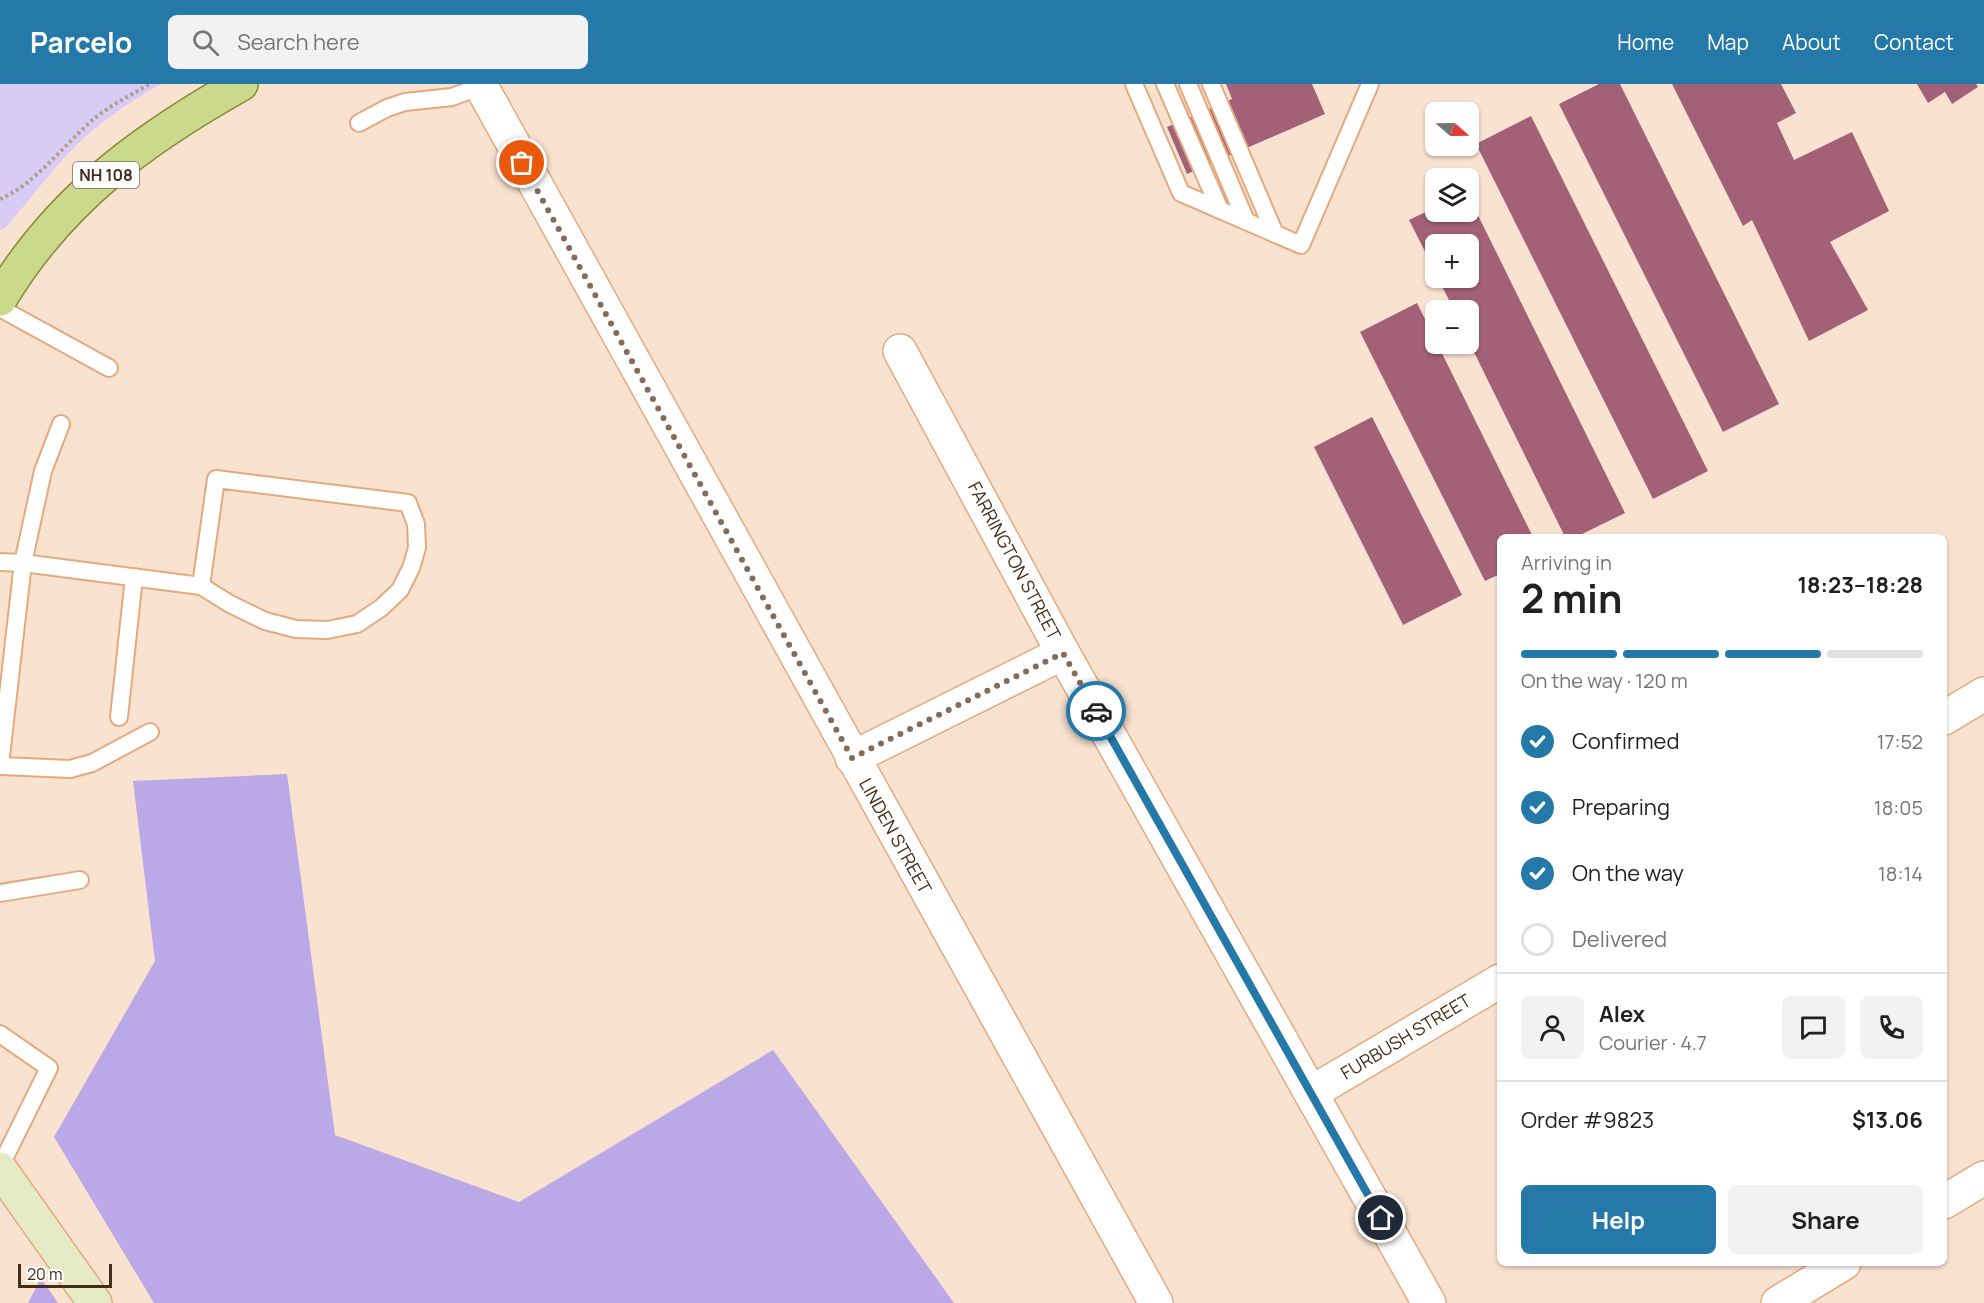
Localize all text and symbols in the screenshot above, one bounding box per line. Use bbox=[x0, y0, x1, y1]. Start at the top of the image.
search box bbox=[168, 15, 588, 69]
text: Parcelo bbox=[30, 23, 132, 61]
icon: search bbox=[189, 26, 222, 59]
text: Search here bbox=[237, 27, 360, 57]
text: Home bbox=[1617, 28, 1674, 56]
text: Map bbox=[1707, 28, 1749, 56]
text: About bbox=[1782, 28, 1841, 56]
text: Contact bbox=[1874, 28, 1954, 56]
north arrow bbox=[1425, 102, 1479, 156]
map controls bbox=[1425, 102, 1479, 354]
pin bbox=[496, 137, 547, 188]
icon: bag bbox=[505, 146, 538, 179]
road number: NH 108 bbox=[73, 162, 139, 188]
button: layers bbox=[1425, 168, 1479, 222]
button: + bbox=[1425, 234, 1479, 288]
button: − bbox=[1425, 300, 1479, 354]
street label: FARRINGTON STREET bbox=[963, 477, 1067, 644]
text: Arriving in bbox=[1521, 549, 1612, 576]
text: 18:23–18:28 bbox=[1797, 570, 1923, 600]
text: 2 min bbox=[1521, 571, 1622, 625]
text: On the way · 120 m bbox=[1521, 667, 1688, 694]
courier bbox=[1066, 681, 1126, 741]
icon: car bbox=[1080, 695, 1113, 728]
icon: check bbox=[1521, 725, 1554, 758]
text: Confirmed bbox=[1572, 726, 1680, 756]
text: 17:52 bbox=[1877, 728, 1923, 755]
street label: LINDEN STREET bbox=[854, 774, 938, 898]
icon: check bbox=[1521, 791, 1554, 824]
text: Preparing bbox=[1572, 792, 1670, 822]
text: 18:05 bbox=[1874, 794, 1923, 821]
icon: check bbox=[1521, 857, 1554, 890]
text: On the way bbox=[1572, 858, 1684, 888]
text: 18:14 bbox=[1878, 860, 1923, 887]
text: Delivered bbox=[1572, 924, 1667, 954]
street label: FURBUSH STREET bbox=[1336, 988, 1475, 1084]
button: person bbox=[1521, 996, 1584, 1059]
button: chat bbox=[1782, 996, 1845, 1059]
button: phone bbox=[1860, 996, 1923, 1059]
text: Alex bbox=[1599, 999, 1645, 1029]
text: Courier · 4.7 bbox=[1599, 1029, 1707, 1056]
text: Order #9823 bbox=[1521, 1105, 1654, 1135]
text: $13.06 bbox=[1852, 1105, 1923, 1135]
button: Help bbox=[1521, 1185, 1716, 1254]
button: Share bbox=[1728, 1185, 1923, 1254]
pin bbox=[1355, 1192, 1406, 1243]
icon: home bbox=[1364, 1201, 1397, 1234]
scale bar bbox=[18, 1261, 112, 1288]
text: 20 m bbox=[27, 1263, 63, 1285]

